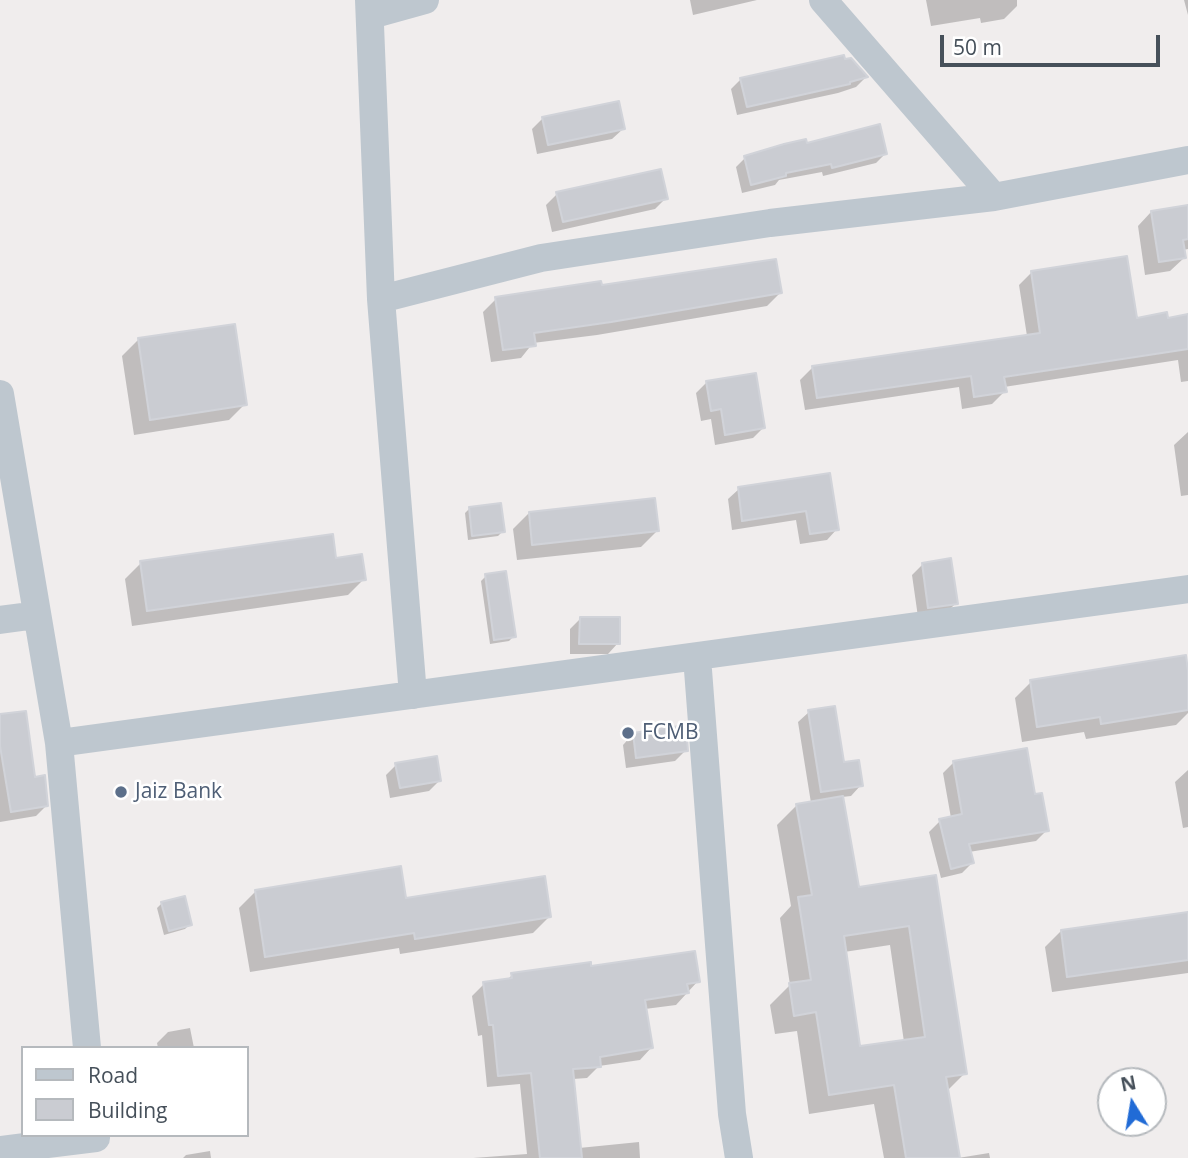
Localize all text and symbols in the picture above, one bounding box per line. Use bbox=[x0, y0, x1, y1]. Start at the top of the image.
scale bar bbox=[943, 21, 1164, 65]
text: 50 m bbox=[953, 33, 1002, 61]
place label: FCMB bbox=[642, 720, 699, 746]
marker: FCMB bbox=[620, 725, 636, 741]
place label: Jaiz Bank bbox=[135, 779, 222, 805]
marker: Jaiz Bank bbox=[113, 784, 129, 800]
legend bbox=[21, 1046, 248, 1137]
text: Road bbox=[88, 1061, 138, 1089]
north arrow bbox=[1097, 1067, 1167, 1137]
text: N bbox=[1118, 1069, 1138, 1098]
text: Building bbox=[88, 1096, 167, 1124]

